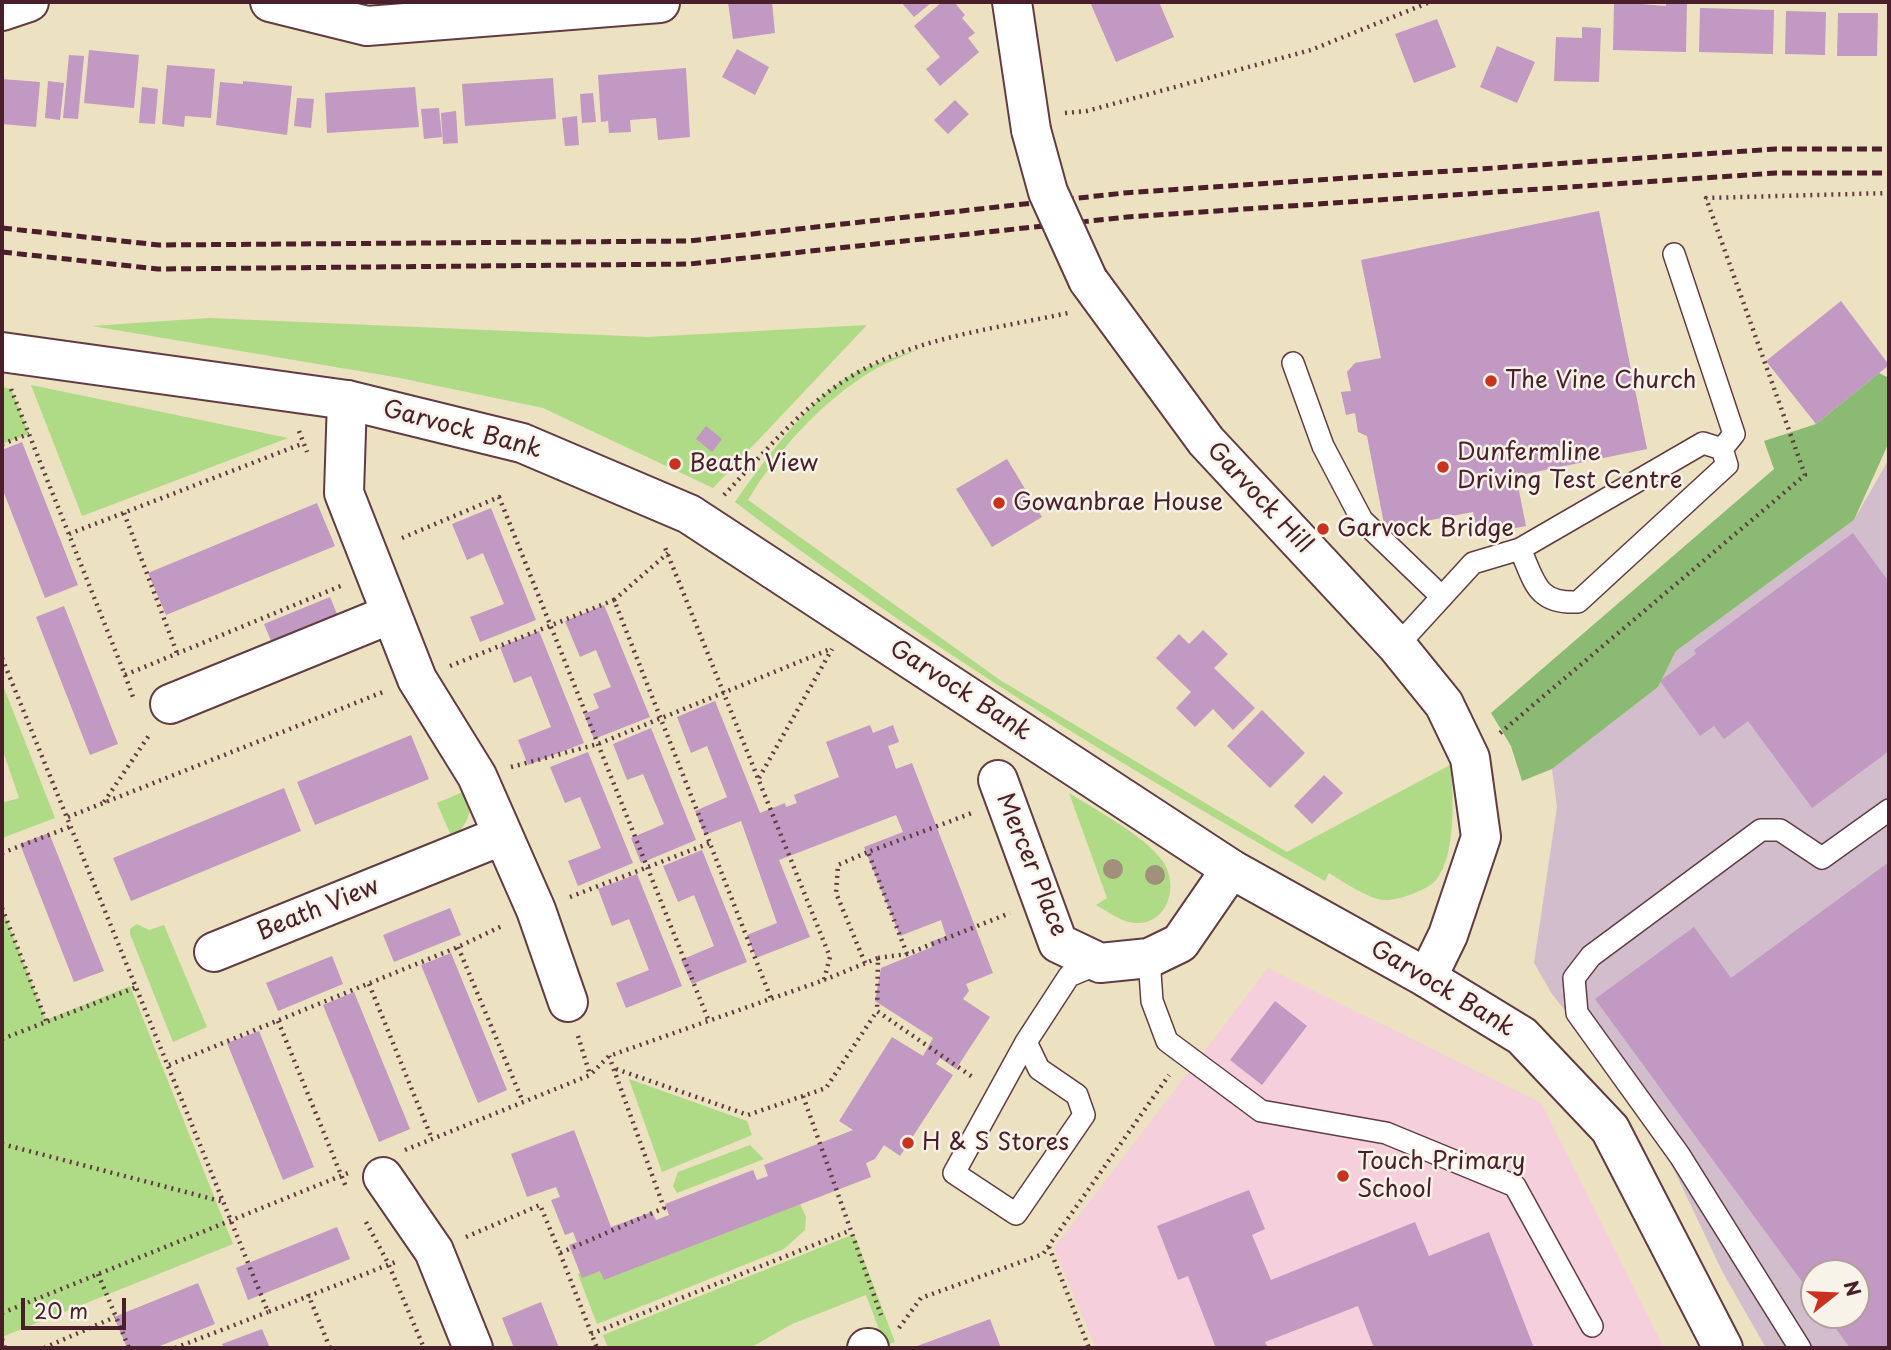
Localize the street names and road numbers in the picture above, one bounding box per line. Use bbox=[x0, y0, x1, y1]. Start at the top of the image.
street label: Garvock Bank bbox=[379, 395, 545, 465]
street label: Garvock Hill bbox=[1200, 436, 1318, 560]
street label: Garvock Bank bbox=[884, 634, 1036, 748]
street label: Mercer Place bbox=[989, 789, 1073, 941]
street label: Beath View bbox=[253, 872, 383, 948]
street label: Garvock Bank bbox=[1365, 935, 1519, 1043]

